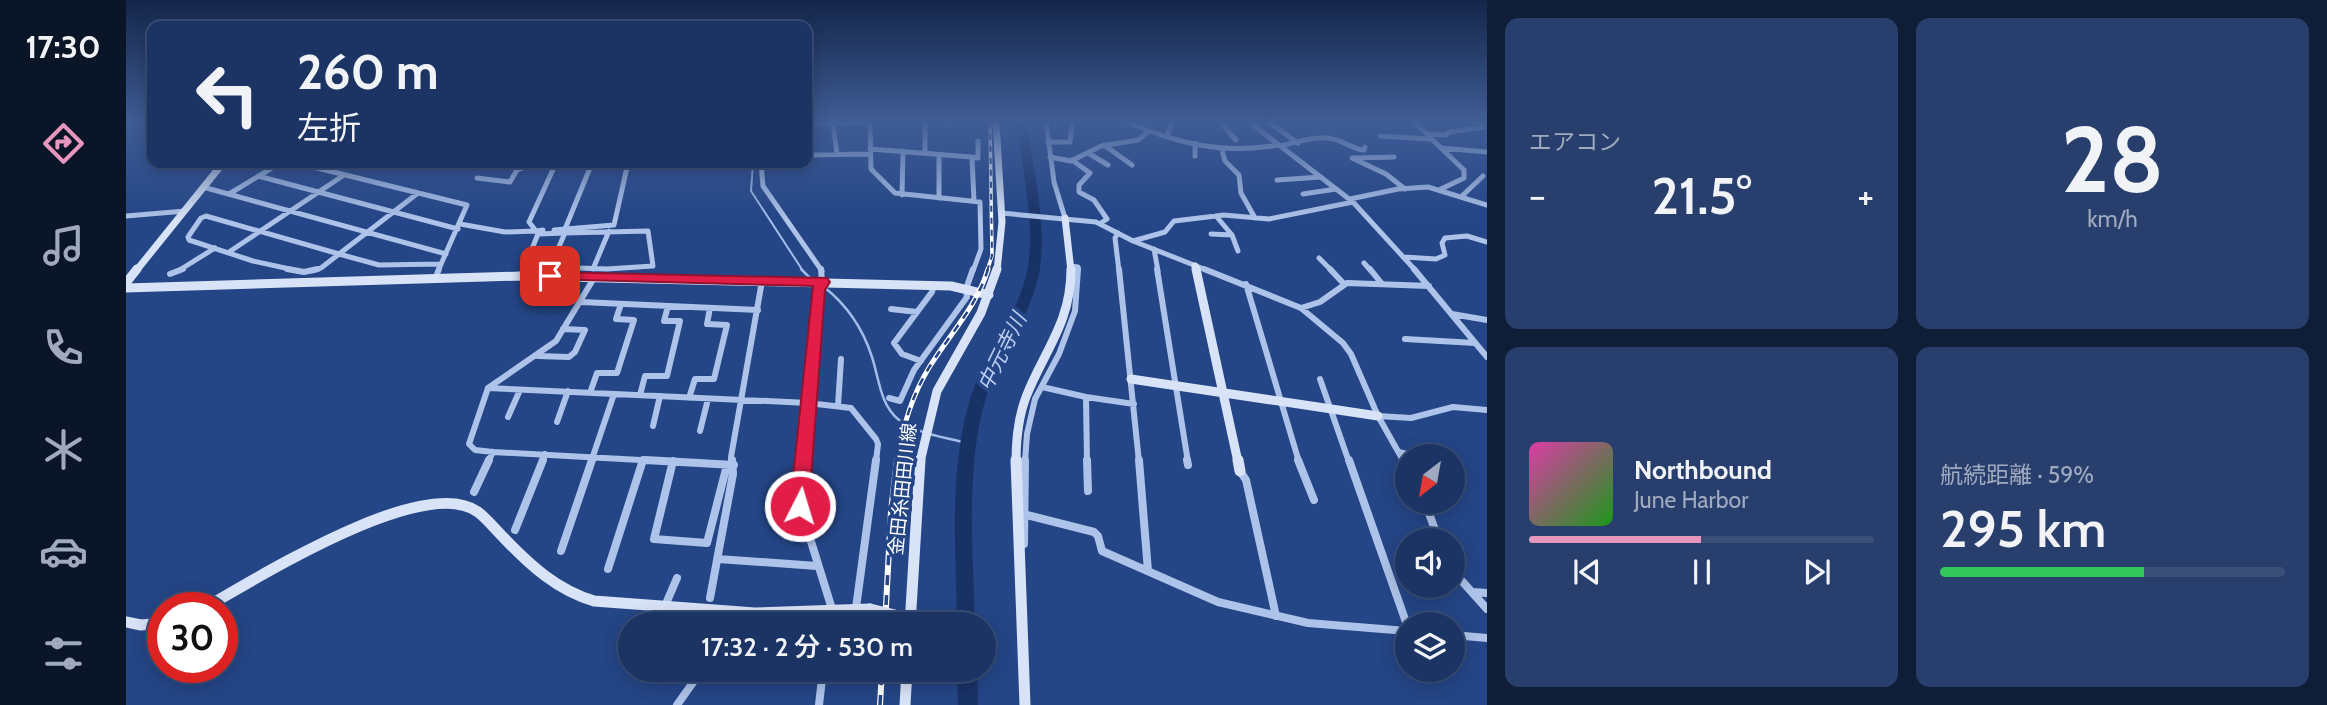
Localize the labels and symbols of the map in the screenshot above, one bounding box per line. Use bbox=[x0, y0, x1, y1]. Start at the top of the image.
pin bbox=[520, 246, 580, 306]
water label: 中元寺川 bbox=[972, 307, 1032, 395]
street label: 金田糸田田川線 bbox=[884, 422, 921, 556]
north arrow bbox=[1395, 444, 1465, 514]
position arrow bbox=[763, 469, 837, 543]
speed limit sign: 30 bbox=[147, 592, 238, 683]

